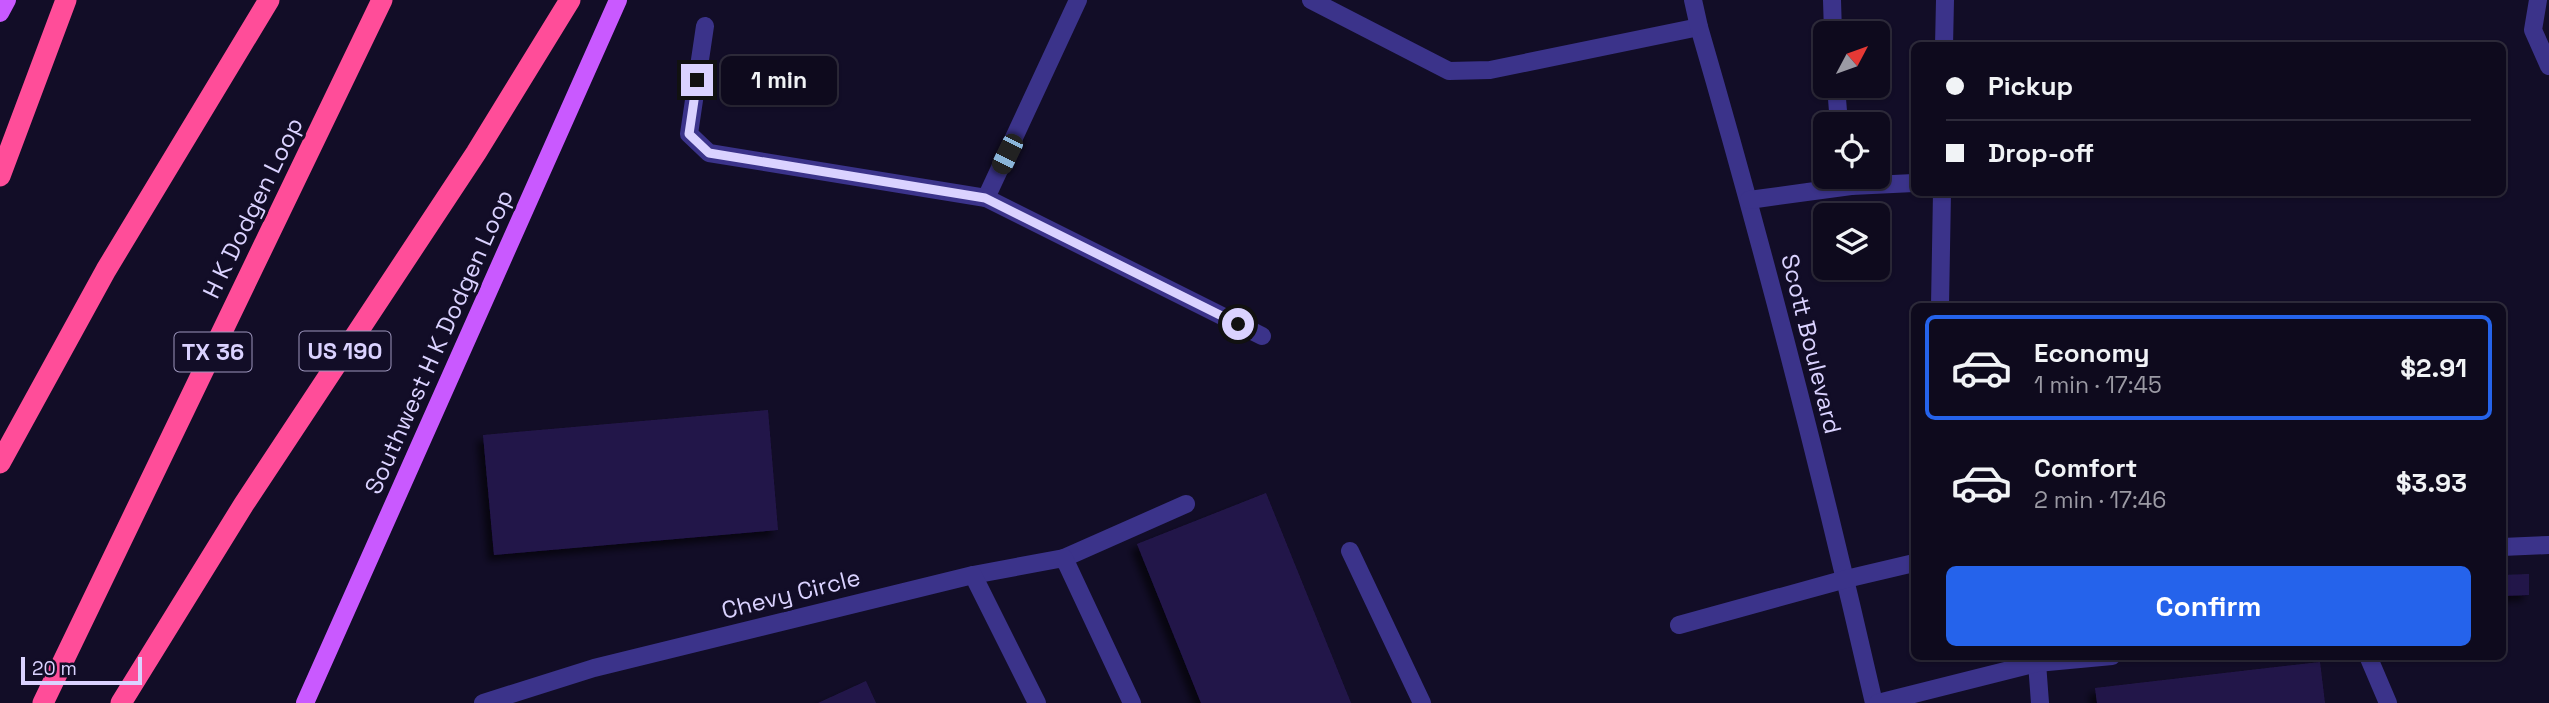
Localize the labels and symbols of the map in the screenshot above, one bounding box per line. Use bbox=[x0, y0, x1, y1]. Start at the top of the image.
north arrow bbox=[1813, 21, 1890, 98]
callout: 1 min bbox=[722, 56, 837, 104]
route end bbox=[681, 64, 713, 96]
street label: H K Dodgen Loop bbox=[195, 112, 310, 303]
car bbox=[989, 131, 1026, 177]
street label: Southwest H K Dodgen Loop bbox=[357, 185, 520, 499]
street label: Scott Boulevard bbox=[1774, 251, 1849, 437]
route start bbox=[1222, 308, 1254, 340]
road number: TX 36 bbox=[174, 332, 252, 372]
road number: US 190 bbox=[300, 332, 390, 370]
street label: Chevy Circle bbox=[718, 561, 864, 626]
scale bar bbox=[21, 654, 142, 686]

